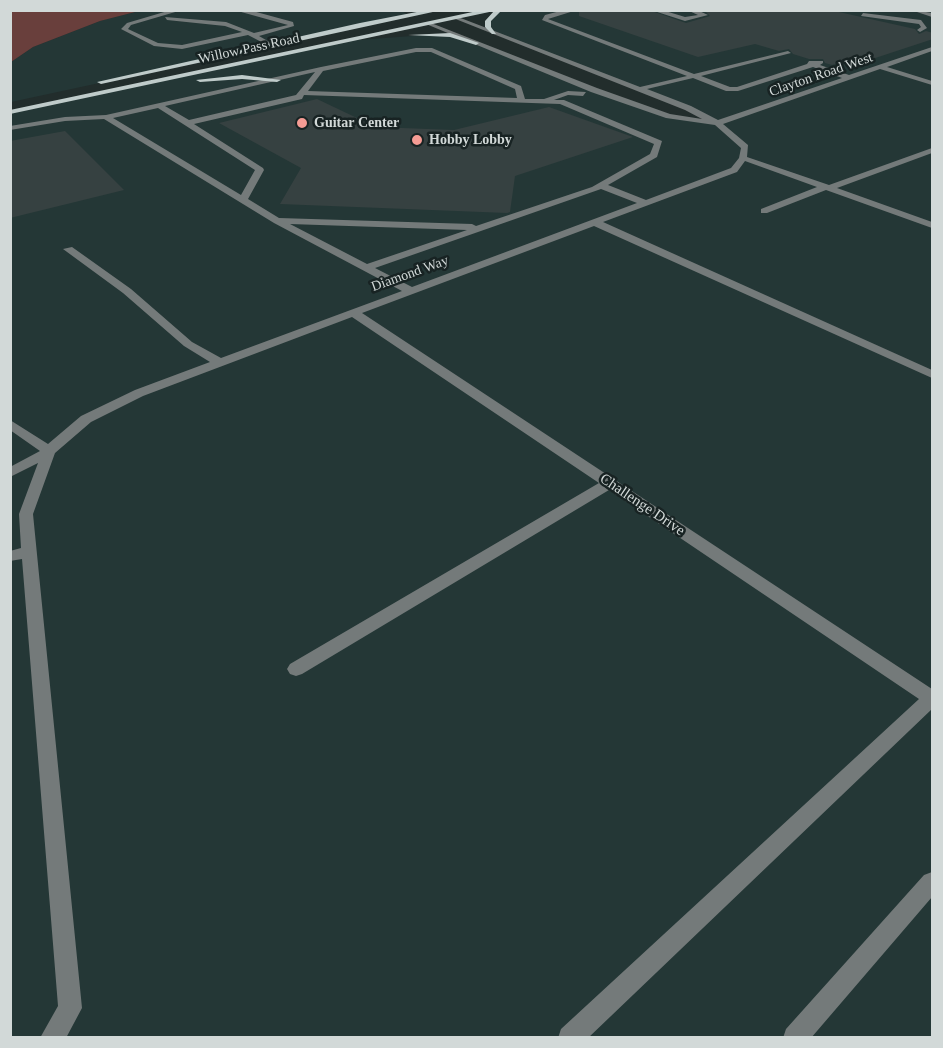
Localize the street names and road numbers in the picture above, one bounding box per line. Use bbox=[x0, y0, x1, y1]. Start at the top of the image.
street label: Willow Pass Road bbox=[197, 30, 301, 68]
street label: Clayton Road West bbox=[767, 49, 875, 101]
street label: Diamond Way bbox=[369, 252, 451, 296]
street label: Challenge Drive bbox=[596, 470, 688, 540]

